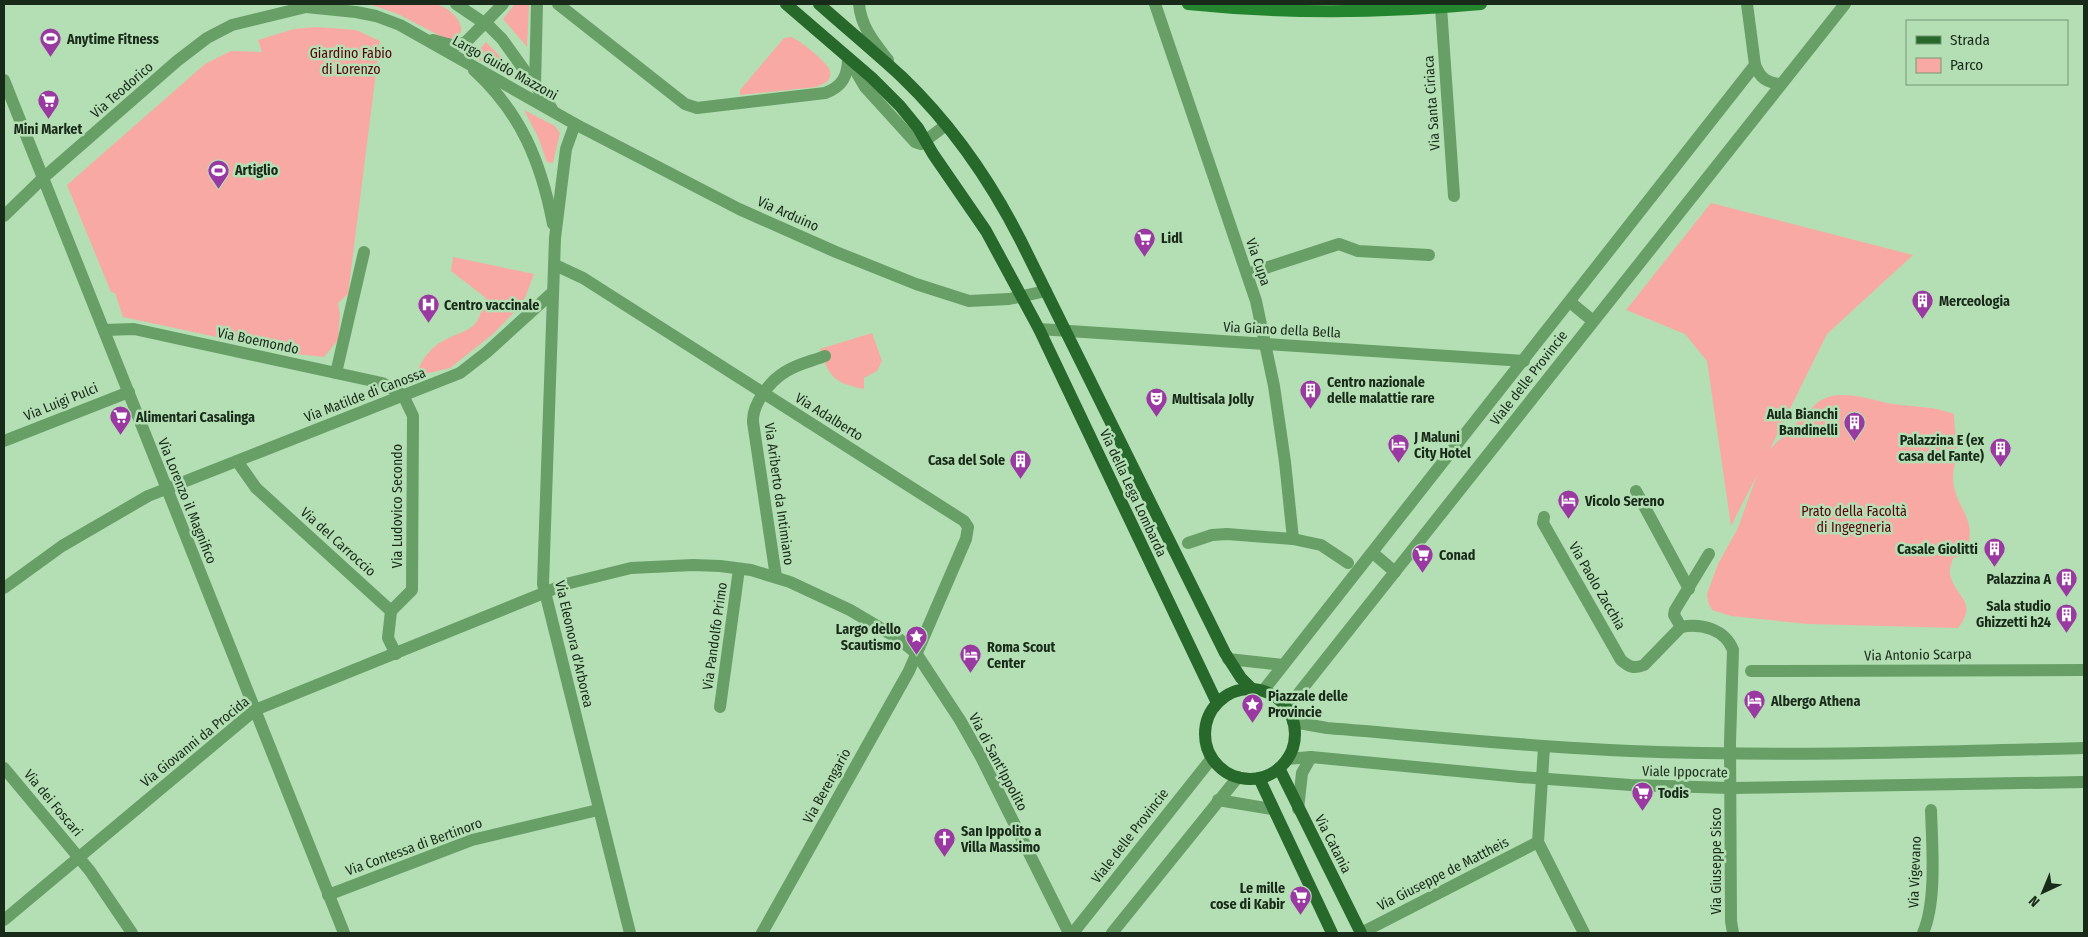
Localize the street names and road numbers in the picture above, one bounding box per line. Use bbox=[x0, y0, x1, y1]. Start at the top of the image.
street label: Largo Guido Mazzoni bbox=[449, 32, 561, 104]
street label: Via Santa Ciriaca bbox=[1420, 55, 1444, 151]
street label: Via Teodorico bbox=[87, 58, 157, 122]
street label: Via Arduino bbox=[755, 193, 821, 235]
street label: Via Cupa bbox=[1242, 236, 1274, 288]
street label: Via Giano della Bella bbox=[1223, 318, 1341, 342]
street label: Via Boemondo bbox=[216, 324, 300, 358]
street label: Viale delle Provincie bbox=[1487, 327, 1571, 429]
street label: Via Matilde di Canossa bbox=[302, 364, 428, 426]
street label: Via Luigi Pulci bbox=[21, 379, 101, 425]
street label: Via Adalberto bbox=[792, 389, 866, 445]
street label: Via Ariberto da Intimiano bbox=[761, 422, 797, 566]
street label: Via della Lega Lombarda bbox=[1096, 426, 1170, 560]
street label: Via Lorenzo il Magnifico bbox=[154, 436, 220, 566]
street label: Via Ludovico Secondo bbox=[389, 444, 406, 568]
street label: Via del Carroccio bbox=[297, 504, 379, 580]
street label: Via Paolo Zacchia bbox=[1565, 539, 1629, 633]
street label: Via Eleonora d'Arborea bbox=[551, 579, 597, 709]
street label: Via Pandolfo Primo bbox=[699, 581, 731, 691]
street label: Via Antonio Scarpa bbox=[1864, 646, 1972, 664]
street label: Via Giovanni da Procida bbox=[137, 693, 253, 791]
street label: Via di Sant'Ippolito bbox=[965, 710, 1031, 814]
street label: Via Berengario bbox=[799, 746, 855, 826]
street label: Viale Ippocrate bbox=[1642, 763, 1728, 781]
street label: Via dei Foscari bbox=[20, 766, 86, 840]
street label: Viale delle Provincie bbox=[1088, 785, 1172, 887]
street label: Via Giuseppe Sisco bbox=[1708, 807, 1725, 915]
street label: Via Catania bbox=[1311, 812, 1355, 876]
street label: Via Contessa di Bertinoro bbox=[343, 814, 485, 880]
street label: Via Giuseppe de Mattheis bbox=[1374, 833, 1512, 915]
street label: Via Vigevano bbox=[1905, 836, 1925, 908]

